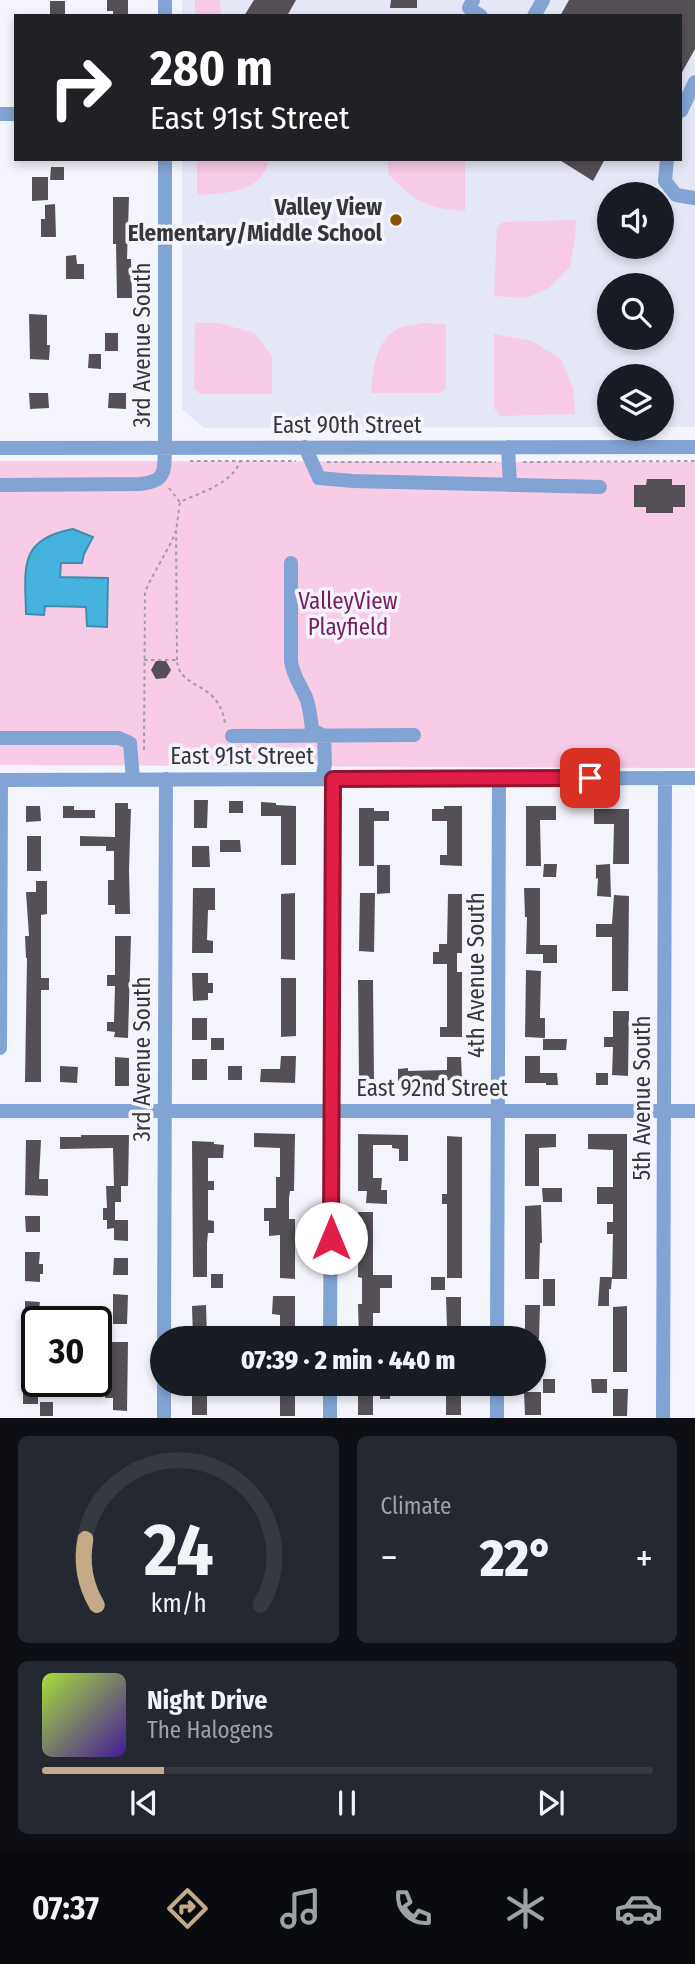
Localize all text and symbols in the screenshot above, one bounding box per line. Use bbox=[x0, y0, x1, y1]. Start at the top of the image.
text: 280 m bbox=[150, 39, 273, 98]
icon: right bbox=[35, 42, 126, 133]
text: East 91st Street bbox=[150, 99, 350, 137]
map controls bbox=[597, 182, 674, 441]
button: sound bbox=[597, 182, 674, 259]
place label: Valley View Elementary/Middle School bbox=[128, 193, 383, 247]
marker: Valley View Elementary/Middle School bbox=[388, 212, 404, 228]
street label: 3rd Avenue South bbox=[128, 262, 156, 428]
button: search bbox=[597, 273, 674, 350]
button: layers bbox=[597, 364, 674, 441]
street label: East 90th Street bbox=[272, 411, 422, 439]
park label: ValleyView Playfield bbox=[298, 587, 398, 641]
street label: East 91st Street bbox=[170, 742, 314, 770]
pin bbox=[560, 748, 620, 808]
icon: arrive bbox=[571, 759, 609, 797]
street label: 4th Avenue South bbox=[462, 892, 490, 1058]
street label: 3rd Avenue South bbox=[128, 976, 156, 1142]
street label: 5th Avenue South bbox=[628, 1015, 656, 1181]
street label: East 92nd Street bbox=[356, 1074, 508, 1102]
position arrow bbox=[294, 1201, 368, 1275]
speed limit sign: 30 bbox=[21, 1306, 112, 1397]
text: 07:39 · 2 min · 440 m bbox=[241, 1345, 455, 1376]
text: Climate bbox=[381, 1492, 451, 1520]
text: 24 bbox=[142, 1508, 213, 1595]
text: 22° bbox=[480, 1527, 553, 1590]
text: − bbox=[381, 1535, 398, 1581]
text: + bbox=[636, 1535, 653, 1581]
text: km/h bbox=[150, 1589, 206, 1619]
text: Night Drive bbox=[147, 1685, 267, 1716]
text: The Halogens bbox=[147, 1716, 273, 1744]
icon: previous bbox=[125, 1784, 163, 1822]
icon: pause bbox=[328, 1784, 366, 1822]
icon: next bbox=[532, 1784, 570, 1822]
icon: directions bbox=[163, 1884, 212, 1933]
icon: music bbox=[276, 1884, 325, 1933]
icon: phone bbox=[388, 1884, 437, 1933]
icon: climate bbox=[501, 1884, 550, 1933]
icon: car bbox=[614, 1884, 663, 1933]
text: 07:37 bbox=[32, 1889, 99, 1927]

